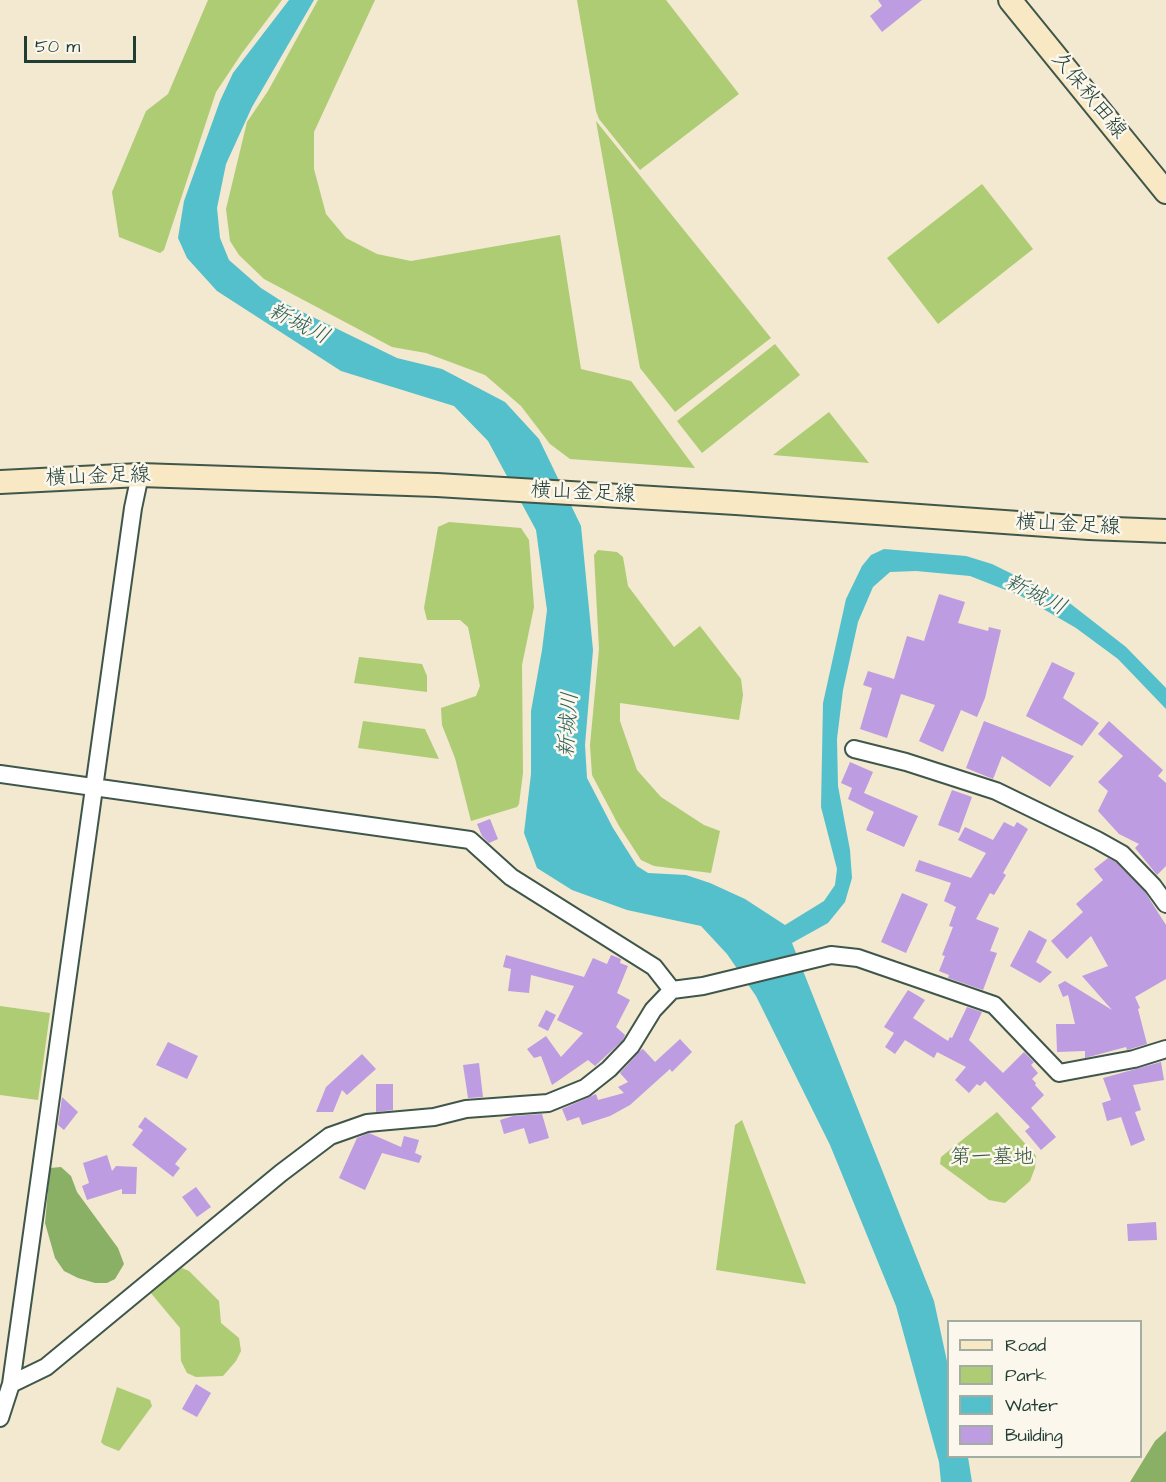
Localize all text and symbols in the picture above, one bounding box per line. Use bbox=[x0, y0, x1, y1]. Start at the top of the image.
scale bar bbox=[27, 24, 140, 62]
text: 50 m bbox=[35, 34, 80, 59]
street label: 久保秋田線 bbox=[1045, 47, 1131, 145]
water label: 新城川 bbox=[263, 298, 333, 352]
street label: 横山金足線 bbox=[45, 464, 151, 492]
street label: 横山金足線 bbox=[530, 479, 636, 509]
street label: 横山金足線 bbox=[1015, 511, 1121, 541]
water label: 新城川 bbox=[1000, 569, 1070, 623]
water label: 新城川 bbox=[555, 691, 585, 759]
park label: 第一墓地 bbox=[950, 1146, 1034, 1172]
legend bbox=[947, 1320, 1142, 1458]
text: Road bbox=[1005, 1333, 1046, 1358]
text: Park bbox=[1005, 1363, 1047, 1388]
text: Water bbox=[1005, 1393, 1058, 1418]
text: Building bbox=[1005, 1423, 1063, 1448]

